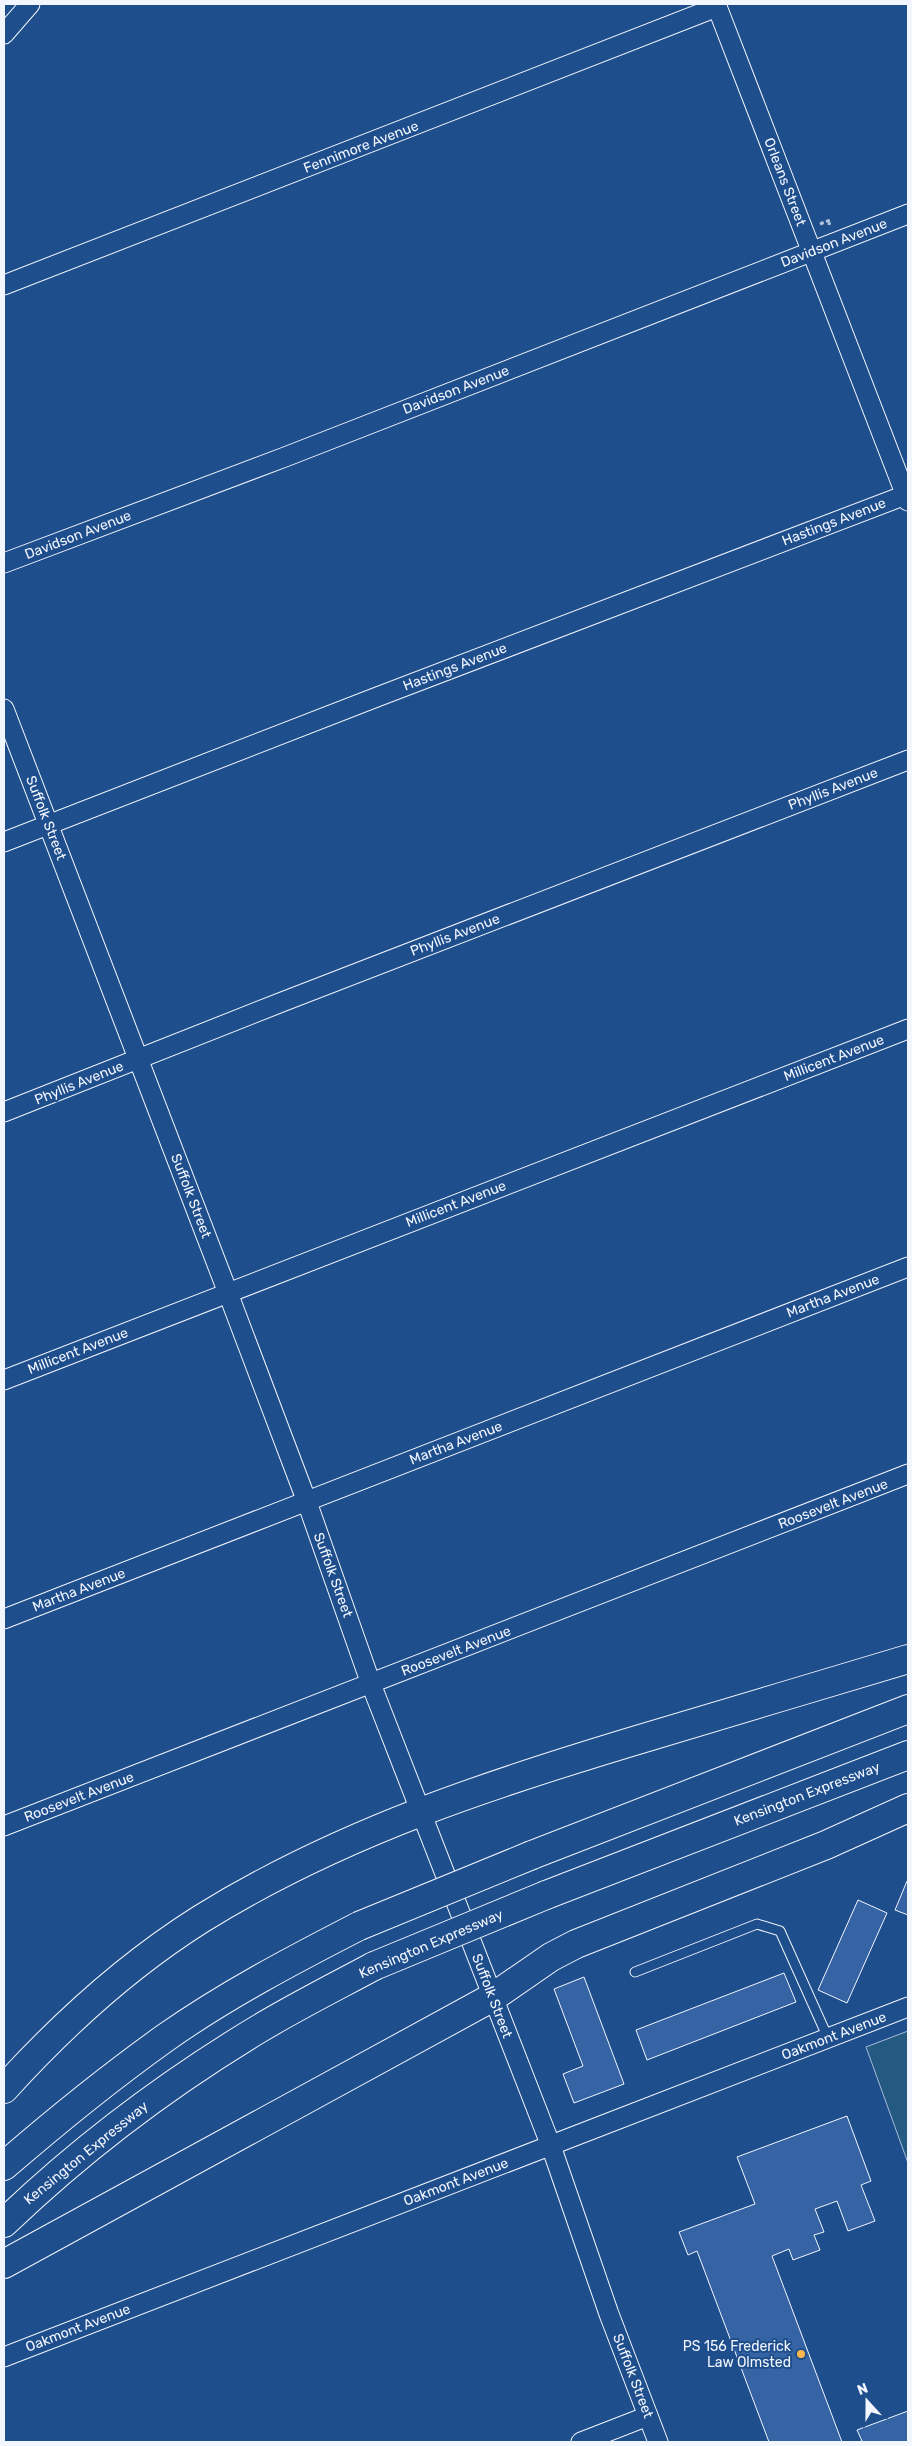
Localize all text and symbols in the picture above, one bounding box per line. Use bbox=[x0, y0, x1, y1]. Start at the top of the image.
street label: Fennimore Avenue bbox=[301, 117, 421, 177]
street label: Orleans Street bbox=[760, 135, 810, 229]
street label: Davidson Avenue bbox=[778, 215, 890, 271]
street label: Davidson Avenue bbox=[400, 362, 512, 418]
street label: Hastings Avenue bbox=[780, 494, 888, 550]
street label: Davidson Avenue bbox=[22, 507, 134, 563]
street label: Hastings Avenue bbox=[401, 639, 509, 695]
street label: Phyllis Avenue bbox=[786, 764, 880, 814]
street label: Suffolk Street bbox=[22, 773, 70, 863]
street label: Phyllis Avenue bbox=[408, 910, 502, 960]
street label: Millicent Avenue bbox=[781, 1031, 887, 1085]
street label: Phyllis Avenue bbox=[32, 1057, 126, 1109]
street label: Suffolk Street bbox=[167, 1151, 215, 1241]
street label: Millicent Avenue bbox=[403, 1177, 509, 1231]
street label: Martha Avenue bbox=[784, 1270, 882, 1321]
street label: Millicent Avenue bbox=[25, 1324, 131, 1378]
street label: Martha Avenue bbox=[407, 1417, 505, 1468]
street label: Roosevelt Avenue bbox=[776, 1475, 890, 1533]
street label: Suffolk Street bbox=[310, 1530, 356, 1620]
street label: Martha Avenue bbox=[30, 1564, 128, 1615]
street label: Roosevelt Avenue bbox=[399, 1622, 513, 1680]
street label: Kensington Expressway bbox=[732, 1758, 883, 1830]
street label: Roosevelt Avenue bbox=[22, 1768, 136, 1826]
street label: Kensington Expressway bbox=[356, 1906, 506, 1982]
street label: Suffolk Street bbox=[468, 1951, 516, 2041]
street label: Oakmont Avenue bbox=[779, 2008, 889, 2064]
street label: Kensington Expressway bbox=[20, 2097, 152, 2208]
street label: Oakmont Avenue bbox=[401, 2154, 511, 2210]
street label: Oakmont Avenue bbox=[23, 2300, 133, 2356]
street label: Suffolk Street bbox=[609, 2331, 657, 2421]
place label: PS 156 Frederick Law Olmsted bbox=[683, 2338, 792, 2371]
marker: PS 156 Frederick Law Olmsted bbox=[795, 2348, 807, 2360]
north arrow bbox=[842, 2376, 892, 2426]
text: N bbox=[855, 2380, 870, 2399]

